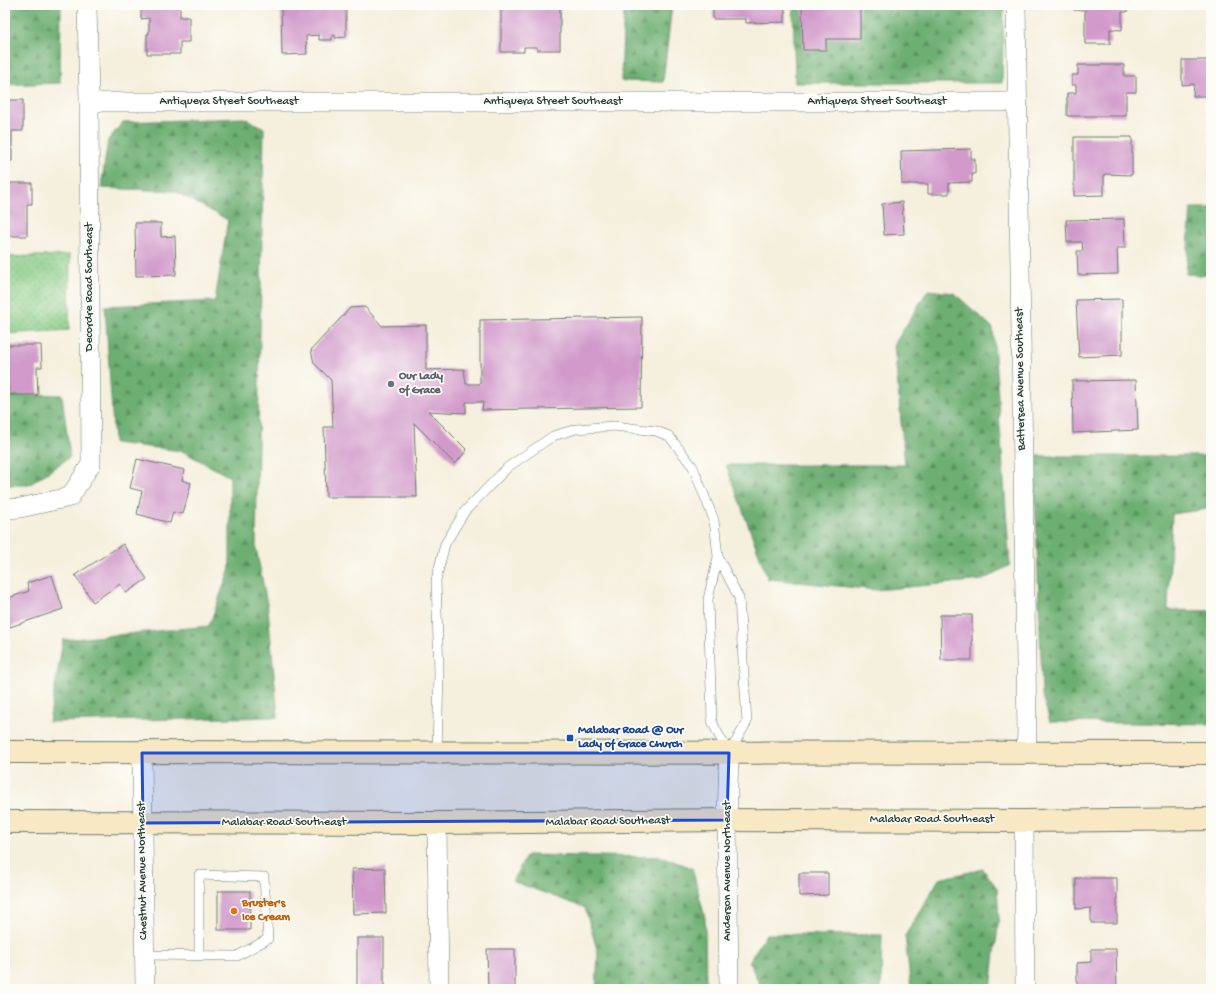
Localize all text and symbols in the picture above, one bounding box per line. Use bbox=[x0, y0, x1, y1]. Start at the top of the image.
street label: Antiquera Street Southeast bbox=[160, 95, 300, 109]
street label: Antiquera Street Southeast bbox=[484, 95, 624, 109]
street label: Antiquera Street Southeast bbox=[808, 95, 948, 109]
street label: Decordre Road Southeast bbox=[83, 221, 97, 352]
street label: Battersea Avenue Southeast bbox=[1013, 306, 1029, 452]
place label: Our Lady of Grace bbox=[398, 370, 443, 398]
marker: Our Lady of Grace bbox=[386, 379, 396, 389]
place label: Malabar Road @ Our Lady of Grace Church bbox=[578, 724, 685, 752]
marker: Malabar Road @ Our Lady of Grace Church bbox=[565, 733, 575, 743]
street label: Anderson Avenue Northeast bbox=[721, 800, 735, 941]
street label: Chestnut Avenue Northeast bbox=[135, 801, 151, 940]
street label: Malabar Road Southeast bbox=[870, 813, 995, 827]
street label: Malabar Road Southeast bbox=[546, 814, 671, 830]
street label: Malabar Road Southeast bbox=[222, 816, 347, 830]
place label: Bruster's Ice Cream bbox=[241, 897, 291, 925]
marker: Bruster's Ice Cream bbox=[229, 906, 239, 916]

